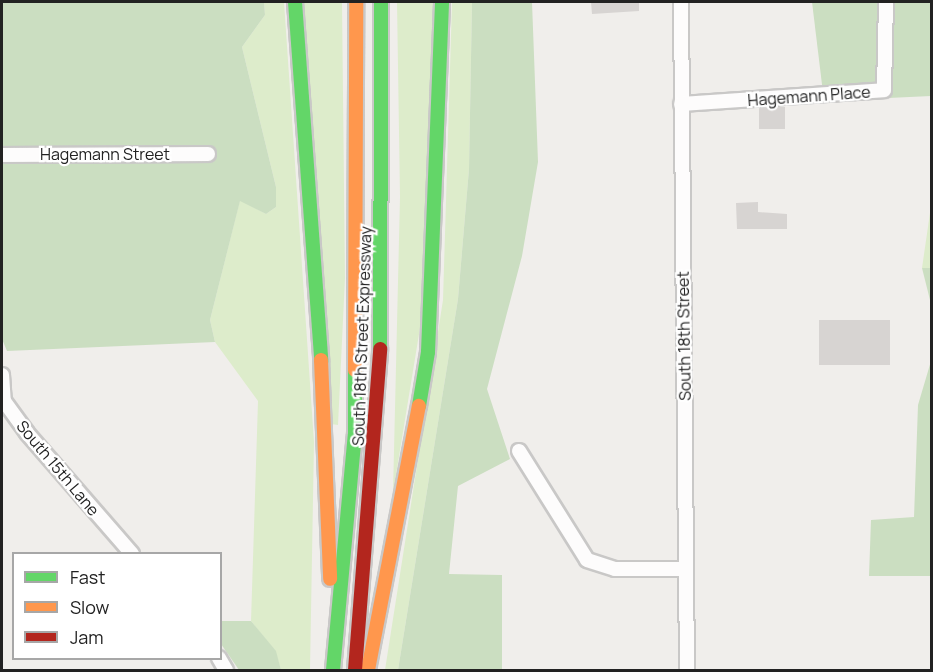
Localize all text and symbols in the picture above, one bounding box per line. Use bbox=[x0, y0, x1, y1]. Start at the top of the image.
street label: Hagemann Place bbox=[747, 82, 871, 110]
street label: Hagemann Street bbox=[40, 144, 170, 164]
street label: South 18th Street Expressway bbox=[349, 226, 375, 446]
street label: South 18th Street bbox=[673, 271, 695, 401]
street label: South 15th Lane bbox=[13, 416, 103, 520]
legend bbox=[12, 552, 222, 660]
text: Fast bbox=[70, 565, 105, 589]
text: Slow bbox=[70, 595, 109, 619]
text: Jam bbox=[70, 625, 104, 649]

